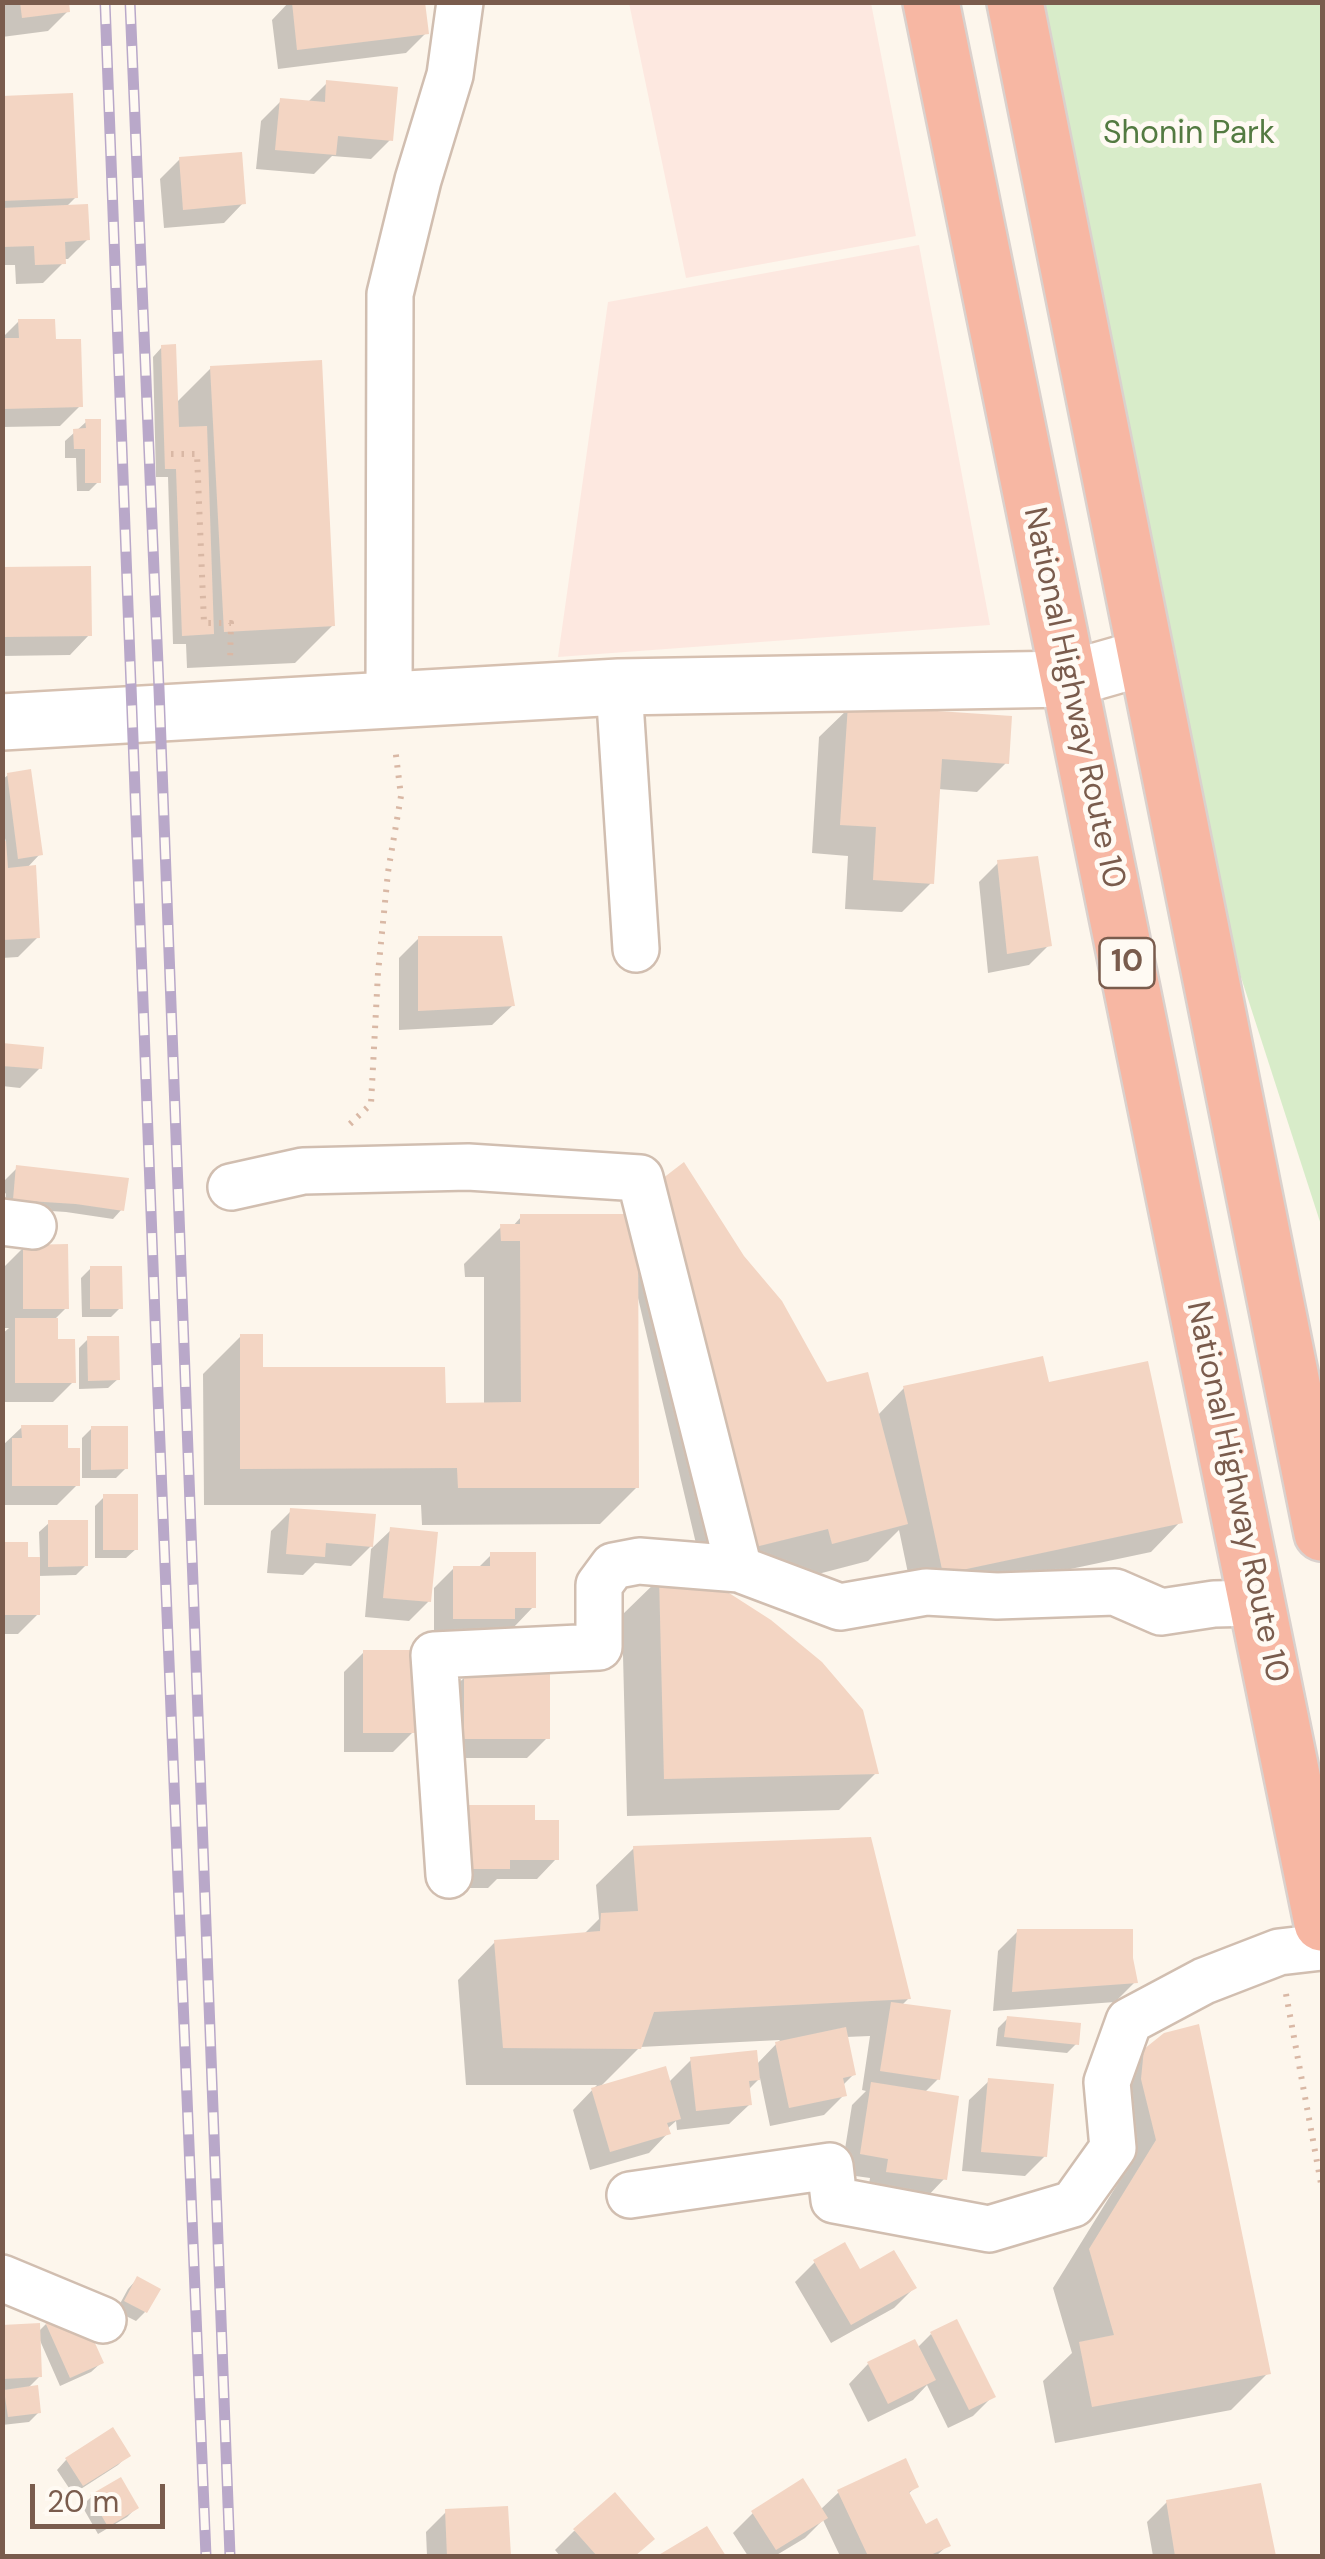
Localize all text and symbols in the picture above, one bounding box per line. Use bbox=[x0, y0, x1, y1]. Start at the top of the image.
park label: Shonin Park bbox=[1103, 116, 1275, 154]
street label: National Highway Route 10 bbox=[1014, 504, 1132, 892]
road number: 10 bbox=[1100, 938, 1154, 988]
street label: National Highway Route 10 bbox=[1177, 1298, 1295, 1686]
scale bar bbox=[35, 2464, 170, 2526]
text: 20 m bbox=[47, 2482, 119, 2521]

